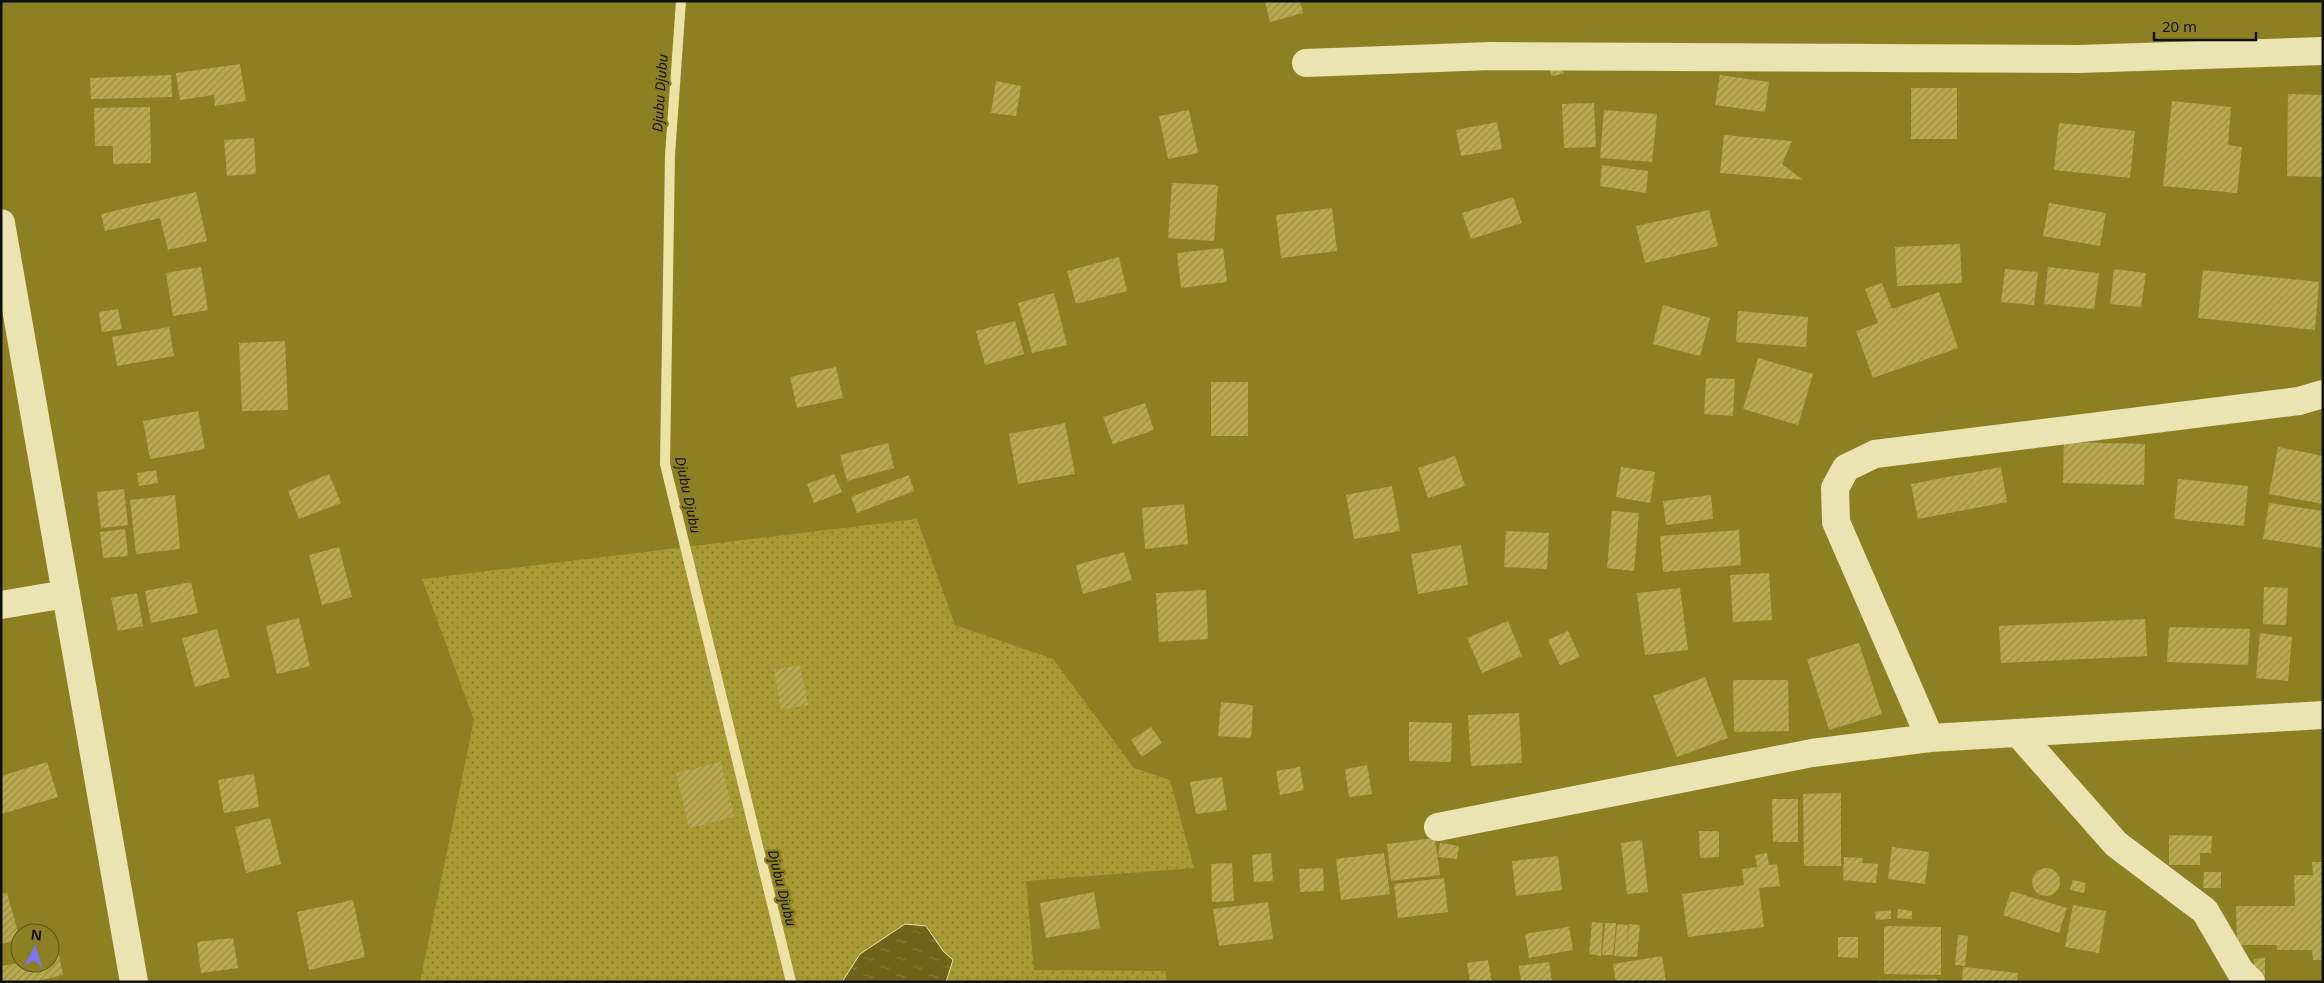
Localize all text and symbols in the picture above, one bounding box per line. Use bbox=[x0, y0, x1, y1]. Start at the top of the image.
scale bar bbox=[2154, 10, 2256, 42]
text: 20 m bbox=[2162, 16, 2197, 36]
water label: Djubu Djubu bbox=[647, 53, 672, 133]
water label: Djubu Djubu bbox=[671, 455, 706, 535]
water label: Djubu Djubu bbox=[764, 848, 801, 928]
north arrow bbox=[10, 923, 60, 973]
text: N bbox=[30, 925, 43, 945]

